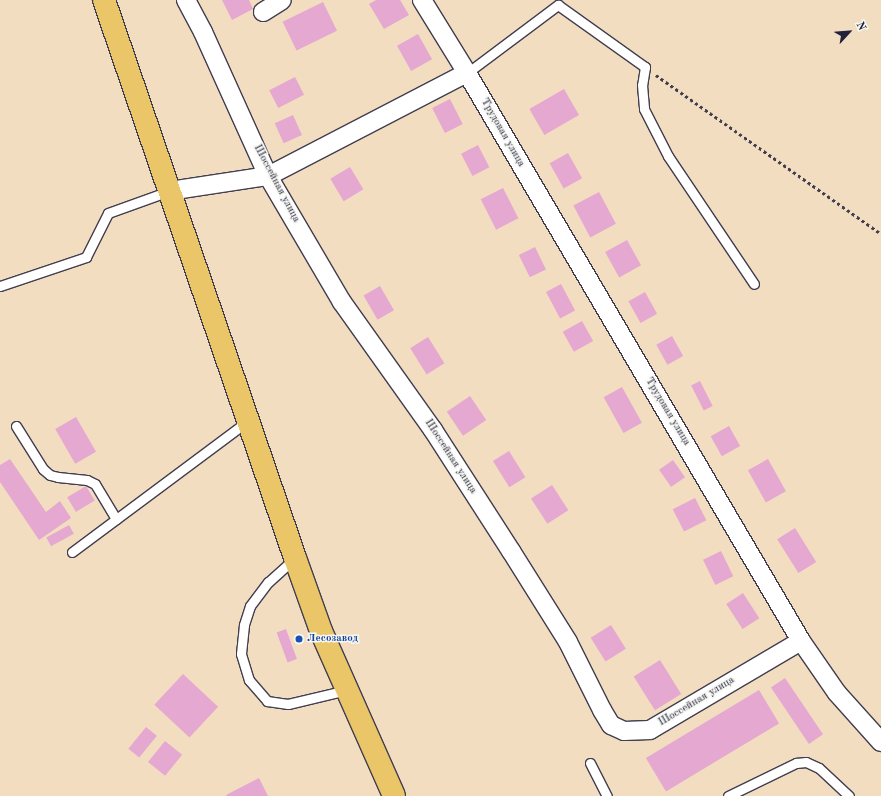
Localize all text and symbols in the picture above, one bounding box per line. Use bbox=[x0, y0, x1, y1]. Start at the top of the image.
north arrow bbox=[829, 12, 869, 52]
text: N bbox=[853, 20, 867, 33]
street label: Трудовая улица bbox=[477, 96, 527, 170]
street label: Шоссейная улица bbox=[250, 143, 302, 225]
street label: Трудовая улица bbox=[641, 376, 693, 448]
street label: Шоссейная улица bbox=[421, 417, 479, 497]
place label: Лесозавод bbox=[307, 632, 358, 646]
marker: Лесозавод bbox=[294, 634, 304, 644]
street label: Шоссейная улица bbox=[657, 674, 737, 730]

